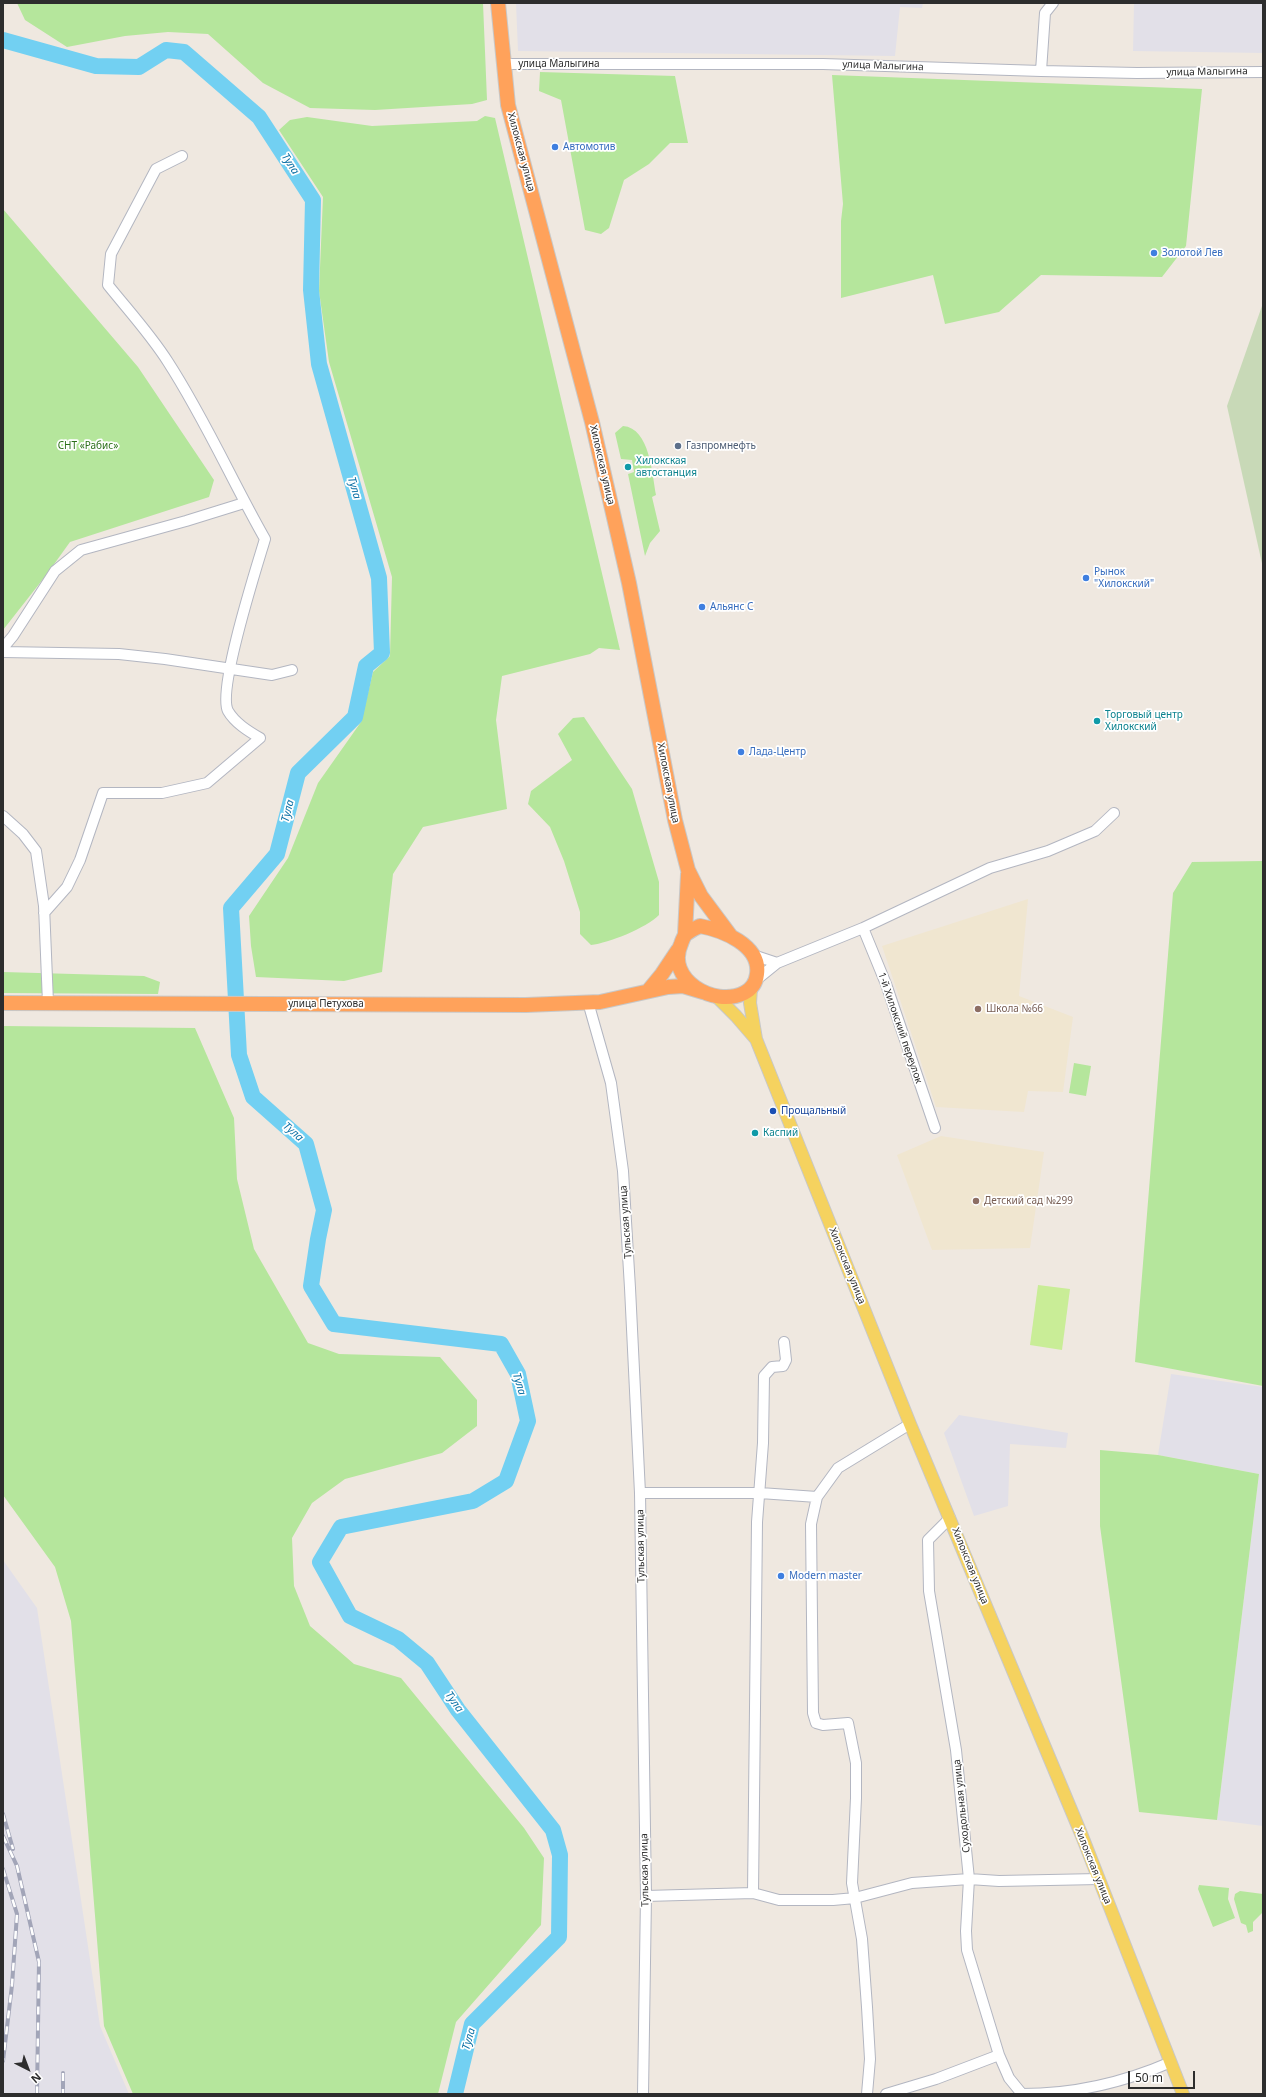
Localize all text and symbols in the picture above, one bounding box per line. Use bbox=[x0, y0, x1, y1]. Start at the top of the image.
street label: улица Малыгина bbox=[518, 58, 600, 70]
street label: улица Малыгина bbox=[842, 59, 924, 73]
street label: улица Малыгина bbox=[1166, 65, 1248, 79]
street label: Хилокская улица bbox=[505, 111, 537, 193]
place label: Автомотив bbox=[563, 141, 615, 153]
marker: Автомотив bbox=[550, 142, 560, 152]
water label: Тула bbox=[278, 151, 302, 177]
place label: Золотой Лев bbox=[1162, 247, 1223, 259]
marker: Золотой Лев bbox=[1149, 248, 1159, 258]
street label: Хилокская улица bbox=[587, 424, 617, 506]
park label: СНТ «Рабис» bbox=[58, 440, 118, 452]
place label: Газпромнефть bbox=[686, 440, 756, 452]
marker: Газпромнефть bbox=[673, 441, 683, 451]
place label: Хилокская автостанция bbox=[636, 455, 697, 478]
marker: Хилокская автостанция bbox=[623, 462, 633, 472]
water label: Тула bbox=[345, 475, 363, 501]
place label: Рынок "Хилокский" bbox=[1094, 566, 1154, 590]
marker: Рынок "Хилокский" bbox=[1081, 573, 1091, 583]
place label: Альянс С bbox=[710, 601, 753, 613]
marker: Альянс С bbox=[697, 602, 707, 612]
place label: Торговый центр Хилокский bbox=[1105, 709, 1183, 732]
marker: Торговый центр Хилокский bbox=[1092, 716, 1102, 726]
street label: Хилокская улица bbox=[654, 742, 682, 824]
place label: Лада-Центр bbox=[749, 746, 806, 758]
marker: Лада-Центр bbox=[736, 747, 746, 757]
water label: Тула bbox=[279, 798, 297, 824]
street label: 1-й Хилокский переулок bbox=[875, 971, 925, 1085]
street label: улица Петухова bbox=[288, 998, 364, 1010]
place label: Школа №66 bbox=[986, 1003, 1043, 1015]
marker: Школа №66 bbox=[973, 1004, 983, 1014]
place label: Прощальный bbox=[781, 1105, 846, 1117]
marker: Прощальный bbox=[768, 1106, 778, 1116]
water label: Тула bbox=[280, 1120, 306, 1144]
place label: Каспий bbox=[763, 1127, 798, 1139]
marker: Каспий bbox=[750, 1128, 760, 1138]
street label: Тульская улица bbox=[617, 1185, 635, 1259]
place label: Детский сад №299 bbox=[984, 1195, 1073, 1207]
marker: Детский сад №299 bbox=[971, 1196, 981, 1206]
street label: Хилокская улица bbox=[826, 1226, 868, 1306]
water label: Тула bbox=[510, 1371, 528, 1397]
street label: Тульская улица bbox=[634, 1509, 648, 1583]
street label: Хилокская улица bbox=[949, 1526, 991, 1606]
place label: Modern master bbox=[789, 1570, 862, 1582]
marker: Modern master bbox=[776, 1571, 786, 1581]
water label: Тула bbox=[442, 1689, 466, 1715]
street label: Суходольная улица bbox=[951, 1759, 973, 1853]
street label: Хилокская улица bbox=[1072, 1826, 1114, 1906]
street label: Тульская улица bbox=[638, 1833, 652, 1907]
water label: Тула bbox=[460, 2026, 478, 2052]
north arrow bbox=[8, 2049, 48, 2089]
scale bar bbox=[1130, 2063, 1197, 2089]
text: 50 m bbox=[1135, 2069, 1163, 2086]
text: N bbox=[28, 2070, 45, 2087]

